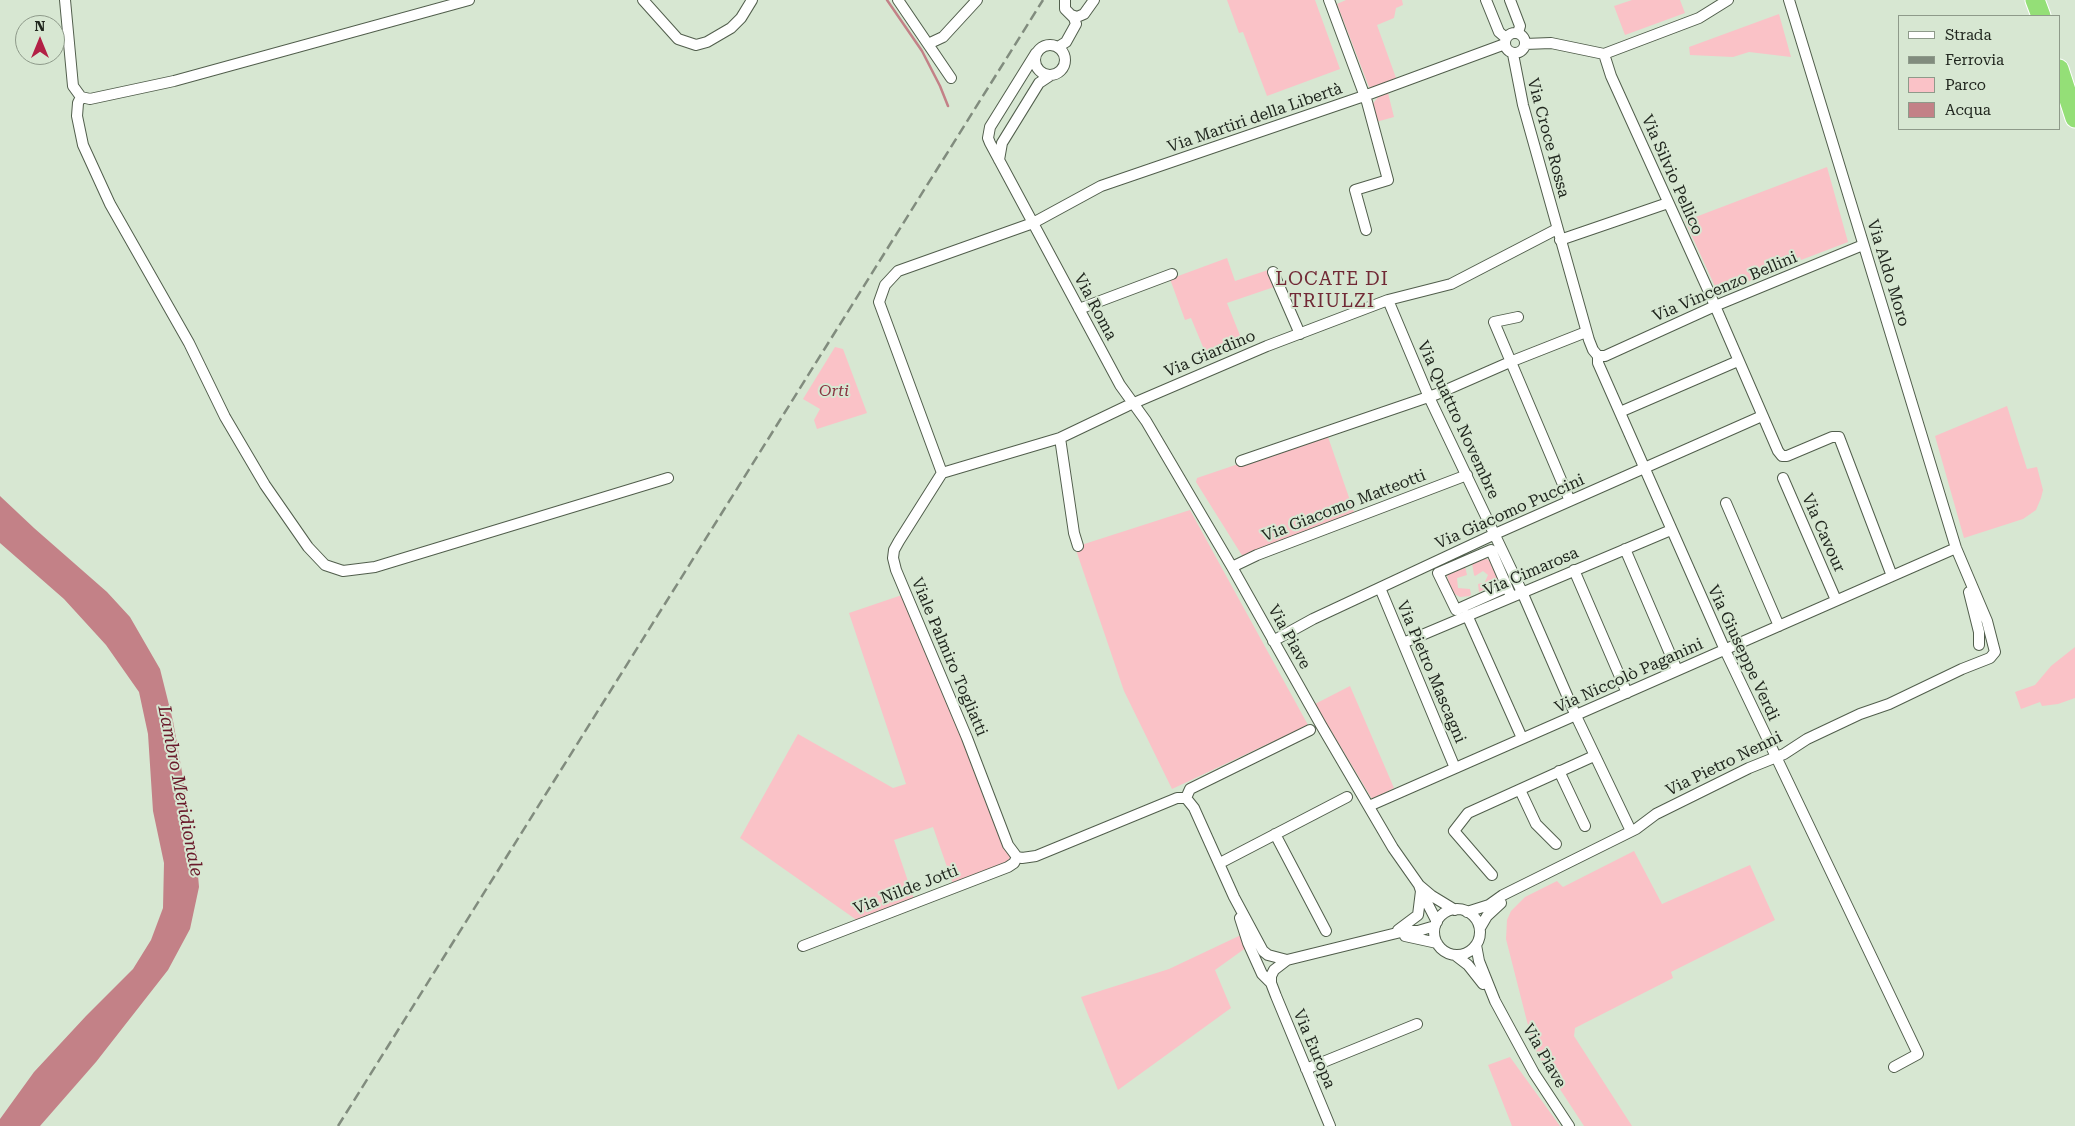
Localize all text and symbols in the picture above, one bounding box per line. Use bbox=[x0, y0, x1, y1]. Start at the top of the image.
north arrow bbox=[15, 15, 65, 65]
legend bbox=[1898, 15, 2060, 130]
text: N bbox=[35, 18, 45, 34]
text: Strada bbox=[1945, 26, 1992, 44]
text: Ferrovia bbox=[1945, 51, 2004, 69]
street label: Via Croce Rossa bbox=[1523, 76, 1573, 200]
text: Parco bbox=[1945, 76, 1986, 94]
street label: Via Martiri della Libertà bbox=[1165, 79, 1345, 157]
text: Acqua bbox=[1945, 101, 1991, 119]
street label: Via Silvio Pellico bbox=[1637, 112, 1707, 238]
street label: Via Aldo Moro bbox=[1863, 217, 1913, 329]
street label: Via Vincenzo Bellini bbox=[1650, 248, 1800, 326]
district label: LOCATE DI TRIULZI bbox=[1274, 268, 1390, 312]
street label: Via Roma bbox=[1069, 270, 1121, 344]
street label: Via Giardino bbox=[1162, 326, 1258, 382]
street label: Via Quattro Novembre bbox=[1413, 338, 1503, 502]
park label: Orti bbox=[819, 381, 849, 401]
street label: Via Giacomo Matteotti bbox=[1260, 466, 1428, 546]
street label: Via Giacomo Puccini bbox=[1433, 470, 1587, 554]
street label: Via Cavour bbox=[1797, 491, 1849, 575]
street label: Via Cimarosa bbox=[1481, 543, 1581, 601]
street label: Viale Palmiro Togliatti bbox=[907, 575, 991, 739]
street label: Via Giuseppe Verdi bbox=[1703, 582, 1783, 724]
street label: Via Pietro Mascagni bbox=[1392, 598, 1470, 746]
street label: Via Piave bbox=[1264, 602, 1314, 672]
street label: Via Niccolò Paganini bbox=[1552, 635, 1706, 717]
water label: Lambro Meridionale bbox=[153, 704, 207, 878]
street label: Via Pietro Nenni bbox=[1663, 728, 1785, 800]
street label: Via Nilde Jotti bbox=[851, 861, 961, 919]
street label: Via Europa bbox=[1289, 1006, 1339, 1092]
street label: Via Piave bbox=[1518, 1021, 1570, 1091]

